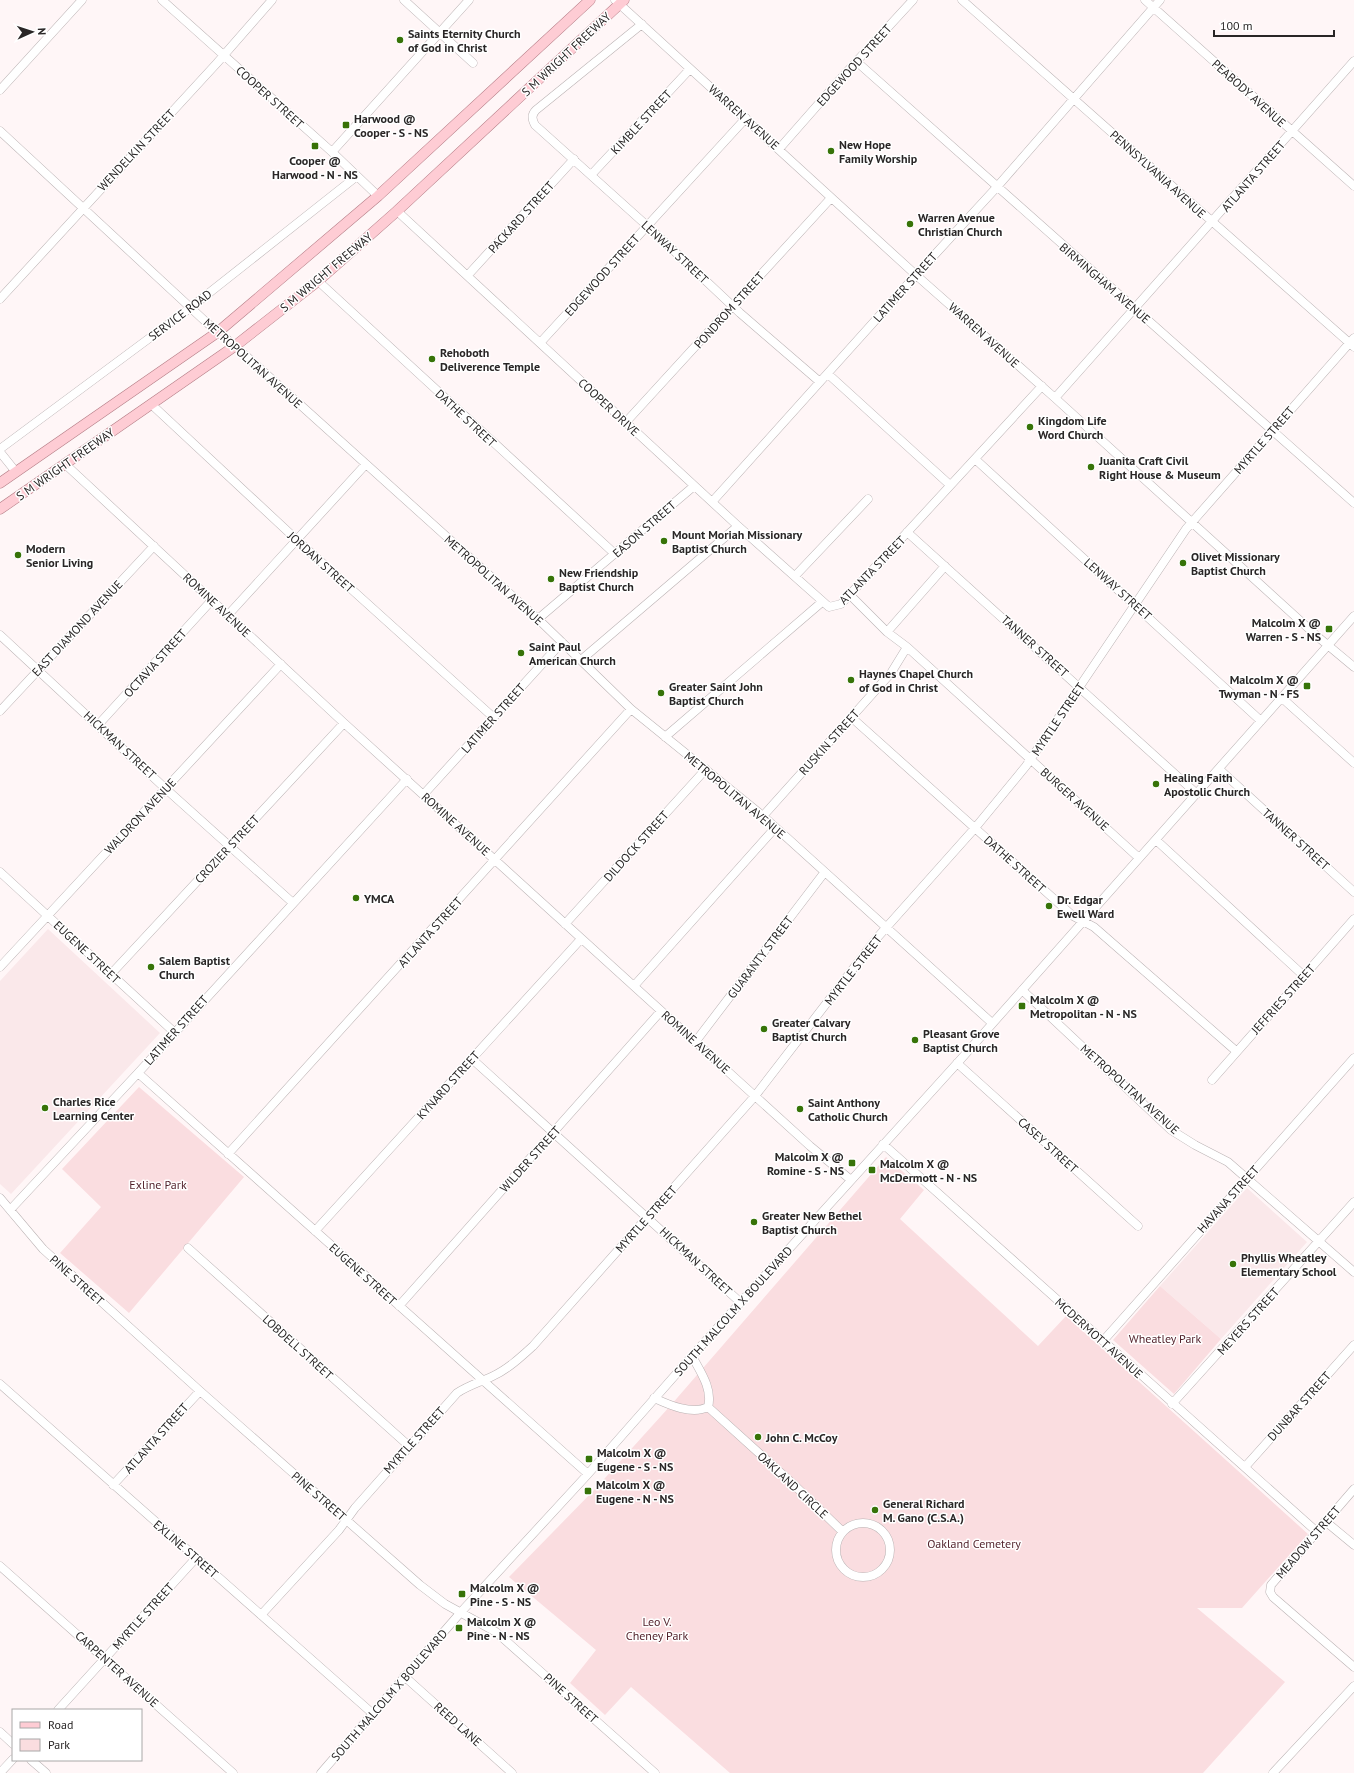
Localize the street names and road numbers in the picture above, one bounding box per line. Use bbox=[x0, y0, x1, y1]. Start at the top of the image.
street label: S M WRIGHT FREEWAY bbox=[518, 9, 614, 99]
street label: EDGEWOOD STREET bbox=[813, 21, 895, 109]
street label: PEABODY AVENUE bbox=[1209, 56, 1289, 130]
street label: COOPER STREET bbox=[233, 63, 307, 132]
street label: WARREN AVENUE bbox=[705, 81, 783, 153]
street label: KIMBLE STREET bbox=[607, 86, 675, 157]
street label: WENDELKIN STREET bbox=[94, 106, 178, 194]
street label: PENNSYLVANIA AVENUE bbox=[1107, 127, 1209, 221]
street label: ATLANTA STREET bbox=[1218, 137, 1288, 215]
street label: PACKARD STREET bbox=[485, 178, 557, 256]
street label: LENWAY STREET bbox=[638, 217, 712, 287]
street label: S M WRIGHT FREEWAY bbox=[277, 229, 376, 315]
street label: EDGEWOOD STREET bbox=[561, 231, 643, 319]
street label: BIRMINGHAM AVENUE bbox=[1056, 239, 1154, 327]
street label: LATIMER STREET bbox=[870, 249, 940, 325]
street label: PONDROM STREET bbox=[691, 268, 768, 351]
street label: SERVICE ROAD bbox=[145, 286, 215, 344]
street label: WARREN AVENUE bbox=[945, 299, 1023, 371]
street label: METROPOLITAN AVENUE bbox=[201, 315, 305, 411]
street label: COOPER DRIVE bbox=[575, 375, 643, 439]
street label: DATHE STREET bbox=[432, 386, 500, 450]
street label: MYRTLE STREET bbox=[1231, 403, 1298, 477]
street label: S M WRIGHT FREEWAY bbox=[13, 424, 117, 503]
street label: EASON STREET bbox=[609, 497, 679, 561]
street label: JORDAN STREET bbox=[284, 528, 358, 596]
street label: METROPOLITAN AVENUE bbox=[442, 532, 546, 628]
street label: ATLANTA STREET bbox=[836, 532, 909, 607]
street label: LENWAY STREET bbox=[1081, 555, 1155, 624]
street label: ROMINE AVENUE bbox=[180, 570, 254, 640]
street label: EAST DIAMOND AVENUE bbox=[29, 577, 125, 679]
street label: TANNER STREET bbox=[998, 612, 1072, 680]
street label: OCTAVIA STREET bbox=[120, 625, 190, 700]
street label: MYRTLE STREET bbox=[1028, 679, 1088, 758]
street label: LATIMER STREET bbox=[458, 680, 528, 756]
street label: RUSKIN STREET bbox=[796, 706, 863, 778]
street label: HICKMAN STREET bbox=[81, 708, 159, 783]
street label: METROPOLITAN AVENUE bbox=[681, 748, 789, 842]
street label: BURGER AVENUE bbox=[1038, 764, 1112, 834]
street label: WALDRON AVENUE bbox=[101, 775, 179, 857]
street label: ROMINE AVENUE bbox=[419, 789, 493, 859]
street label: TANNER STREET bbox=[1259, 805, 1333, 873]
street label: DILDOCK STREET bbox=[600, 807, 672, 885]
street label: CROZIER STREET bbox=[192, 811, 263, 886]
street label: DATHE STREET bbox=[981, 832, 1049, 896]
street label: ATLANTA STREET bbox=[394, 893, 466, 970]
street label: GUARANTY STREET bbox=[724, 912, 796, 1001]
street label: EUGENE STREET bbox=[51, 917, 124, 987]
street label: MYRTLE STREET bbox=[821, 932, 885, 1008]
street label: JEFFRIES STREET bbox=[1247, 961, 1318, 1038]
street label: LATIMER STREET bbox=[141, 992, 211, 1068]
street label: ROMINE AVENUE bbox=[659, 1007, 733, 1077]
street label: METROPOLITAN AVENUE bbox=[1078, 1041, 1182, 1137]
street label: KYNARD STREET bbox=[413, 1048, 483, 1122]
street label: CASEY STREET bbox=[1015, 1114, 1081, 1176]
street label: WILDER STREET bbox=[496, 1123, 564, 1195]
street label: HAVANA STREET bbox=[1194, 1162, 1262, 1236]
street label: MYRTLE STREET bbox=[612, 1182, 680, 1256]
street label: HICKMAN STREET bbox=[657, 1224, 735, 1299]
street label: EUGENE STREET bbox=[326, 1240, 400, 1308]
street label: SOUTH MALCOLM X BOULEVARD bbox=[671, 1243, 795, 1379]
street label: PINE STREET bbox=[47, 1252, 107, 1308]
street label: MEYERS STREET bbox=[1214, 1284, 1282, 1358]
street label: MCDERMOTT AVENUE bbox=[1052, 1295, 1146, 1381]
street label: LOBDELL STREET bbox=[260, 1311, 337, 1383]
street label: DUNBAR STREET bbox=[1264, 1368, 1334, 1444]
street label: ATLANTA STREET bbox=[120, 1399, 192, 1476]
street label: MYRTLE STREET bbox=[380, 1403, 448, 1477]
street label: OAKLAND CIRCLE bbox=[755, 1448, 831, 1522]
street label: PINE STREET bbox=[289, 1468, 350, 1524]
street label: MEADOW STREET bbox=[1272, 1502, 1344, 1581]
street label: EXLINE STREET bbox=[151, 1517, 222, 1581]
street label: MYRTLE STREET bbox=[109, 1579, 177, 1653]
street label: SOUTH MALCOLM X BOULEVARD bbox=[328, 1626, 450, 1764]
street label: CARPENTER AVENUE bbox=[72, 1628, 162, 1710]
street label: PINE STREET bbox=[541, 1670, 601, 1726]
street label: REED LANE bbox=[431, 1699, 485, 1749]

